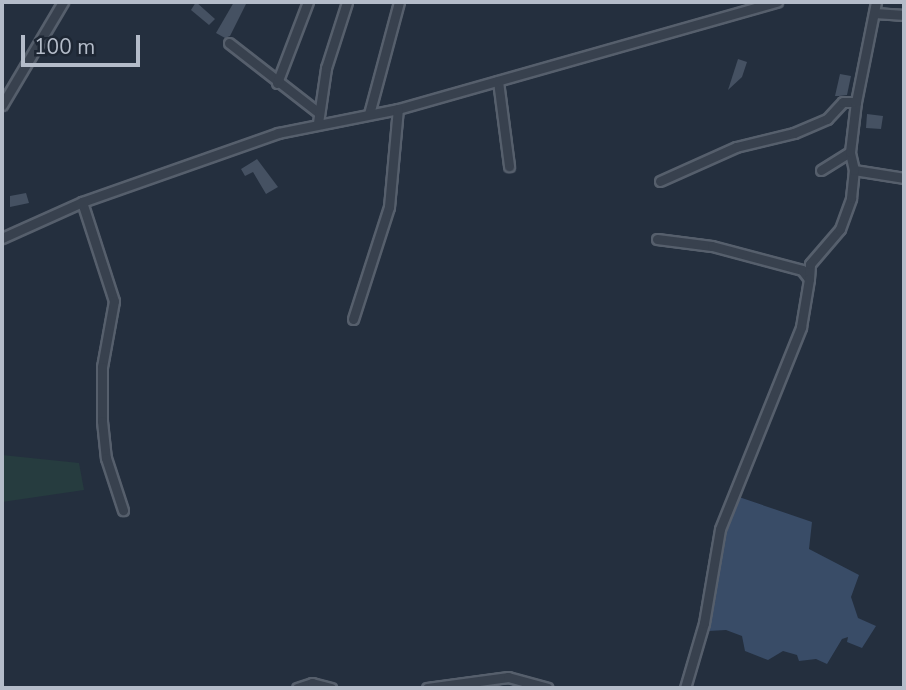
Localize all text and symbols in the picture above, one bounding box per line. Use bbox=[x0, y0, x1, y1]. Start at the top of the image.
scale bar bbox=[24, 21, 144, 65]
text: 100 m bbox=[34, 33, 95, 61]

